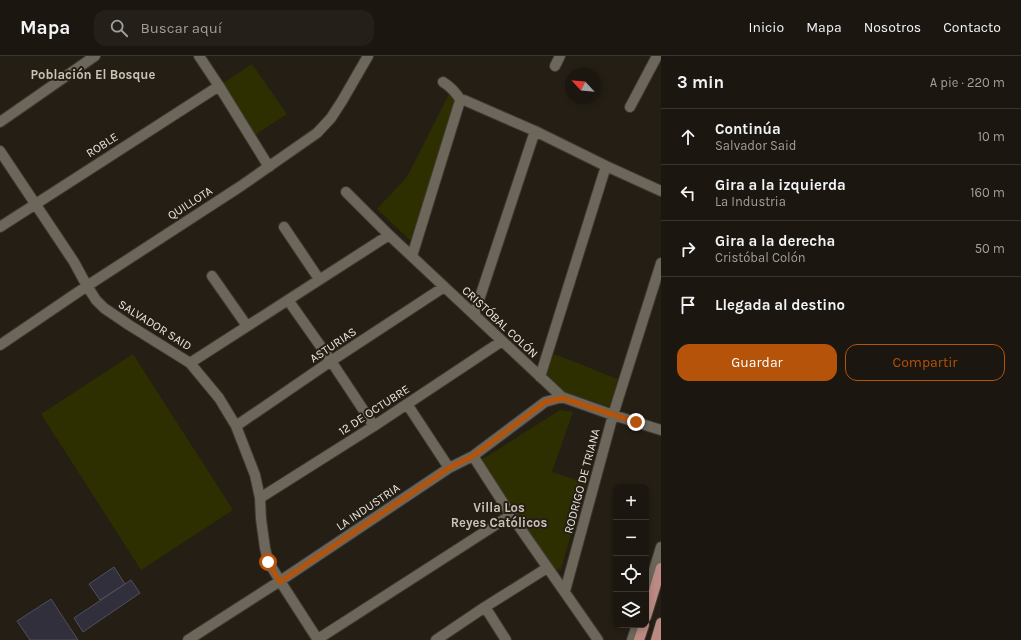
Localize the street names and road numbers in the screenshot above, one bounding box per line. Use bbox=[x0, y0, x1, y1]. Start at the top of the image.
street label: ROBLE bbox=[84, 130, 120, 160]
street label: QUILLOTA bbox=[165, 183, 215, 223]
street label: CRISTÓBAL COLÓN bbox=[459, 283, 541, 361]
street label: SALVADOR SAID bbox=[116, 297, 194, 353]
street label: ASTURIAS bbox=[307, 324, 359, 366]
street label: 12 DE OCTUBRE bbox=[336, 382, 412, 438]
street label: RODRIGO DE TRIANA bbox=[561, 427, 603, 535]
street label: LA INDUSTRIA bbox=[334, 481, 402, 533]

